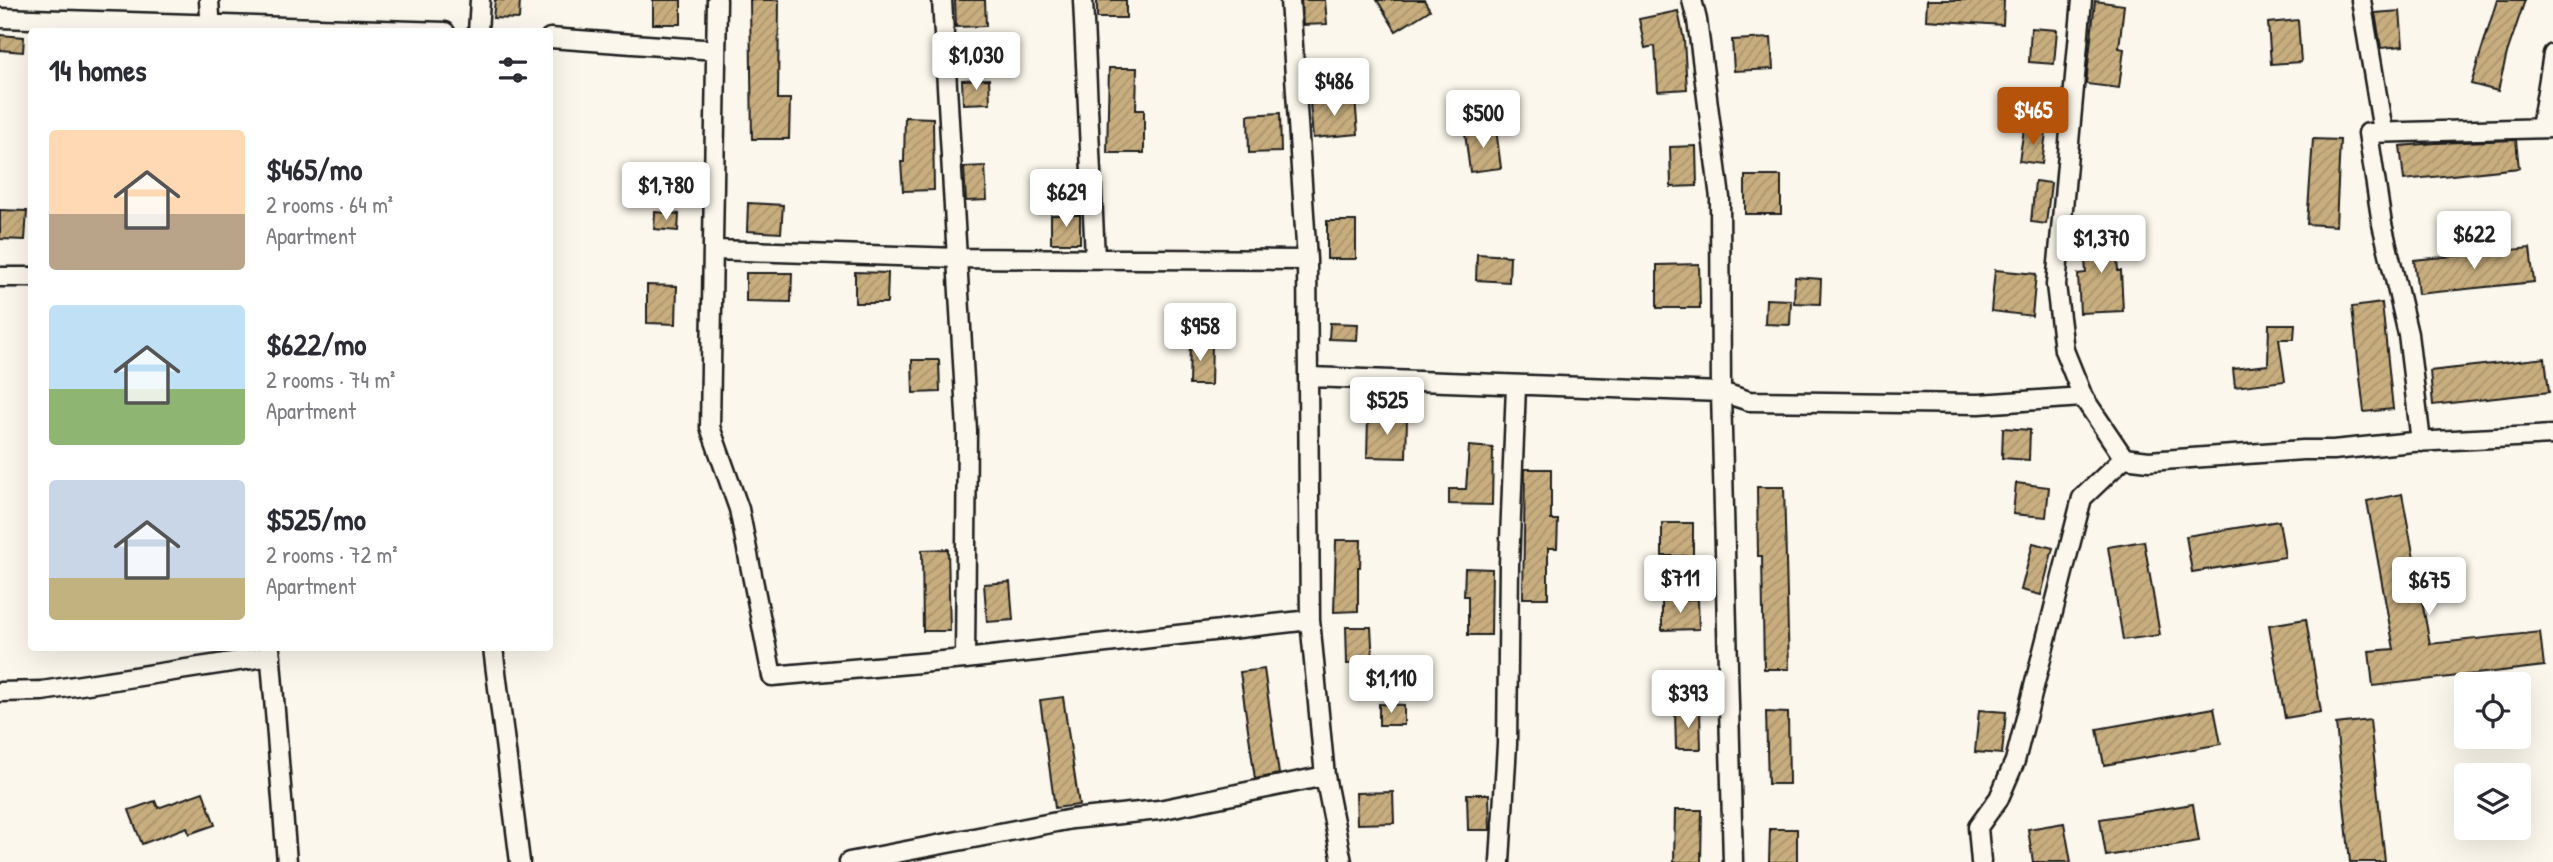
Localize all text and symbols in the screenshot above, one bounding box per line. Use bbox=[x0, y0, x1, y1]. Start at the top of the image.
pin: $1,030 bbox=[919, 32, 1033, 92]
text: $1,030 bbox=[948, 39, 1004, 70]
text: 14 homes bbox=[49, 50, 147, 90]
icon: filters bbox=[494, 51, 532, 89]
pin: $486 bbox=[1293, 58, 1375, 118]
text: $486 bbox=[1314, 65, 1354, 96]
pin: $465 bbox=[1992, 88, 2074, 147]
pin: $500 bbox=[1442, 90, 1524, 150]
text: $465 bbox=[2013, 94, 2053, 125]
text: $500 bbox=[1462, 97, 1504, 128]
text: $465/mo bbox=[266, 149, 362, 189]
icon: home bbox=[105, 158, 189, 242]
pin: $1,780 bbox=[609, 162, 723, 222]
text: $1,780 bbox=[638, 169, 694, 200]
pin: $629 bbox=[1025, 170, 1107, 229]
text: $629 bbox=[1046, 176, 1086, 207]
text: 2 rooms · 64 m² bbox=[266, 189, 393, 220]
pin: $622 bbox=[2433, 212, 2515, 271]
pin: $1,370 bbox=[2044, 216, 2158, 275]
text: $622 bbox=[2453, 218, 2495, 249]
text: Apartment bbox=[266, 220, 356, 251]
text: $1,370 bbox=[2073, 222, 2129, 253]
pin: $958 bbox=[1159, 304, 1241, 363]
text: $958 bbox=[1180, 310, 1220, 341]
text: $622/mo bbox=[266, 324, 366, 364]
icon: home bbox=[105, 333, 189, 417]
text: 2 rooms · 74 m² bbox=[266, 364, 395, 395]
pin: $525 bbox=[1346, 378, 1428, 437]
text: $525 bbox=[1366, 384, 1408, 415]
text: Apartment bbox=[266, 395, 356, 426]
text: $525/mo bbox=[266, 499, 366, 539]
icon: home bbox=[105, 508, 189, 592]
text: 2 rooms · 72 m² bbox=[266, 539, 398, 570]
pin: $711 bbox=[1639, 556, 1721, 615]
pin: $675 bbox=[2388, 558, 2470, 617]
text: $711 bbox=[1660, 562, 1700, 593]
text: $675 bbox=[2408, 564, 2450, 595]
text: Apartment bbox=[266, 570, 356, 601]
pin: $1,110 bbox=[1334, 656, 1448, 715]
text: $1,110 bbox=[1365, 662, 1417, 693]
pin: $393 bbox=[1647, 670, 1729, 730]
map controls bbox=[2454, 672, 2531, 840]
button: locate bbox=[2454, 672, 2531, 749]
text: $393 bbox=[1668, 677, 1708, 708]
button: layers bbox=[2454, 763, 2531, 840]

